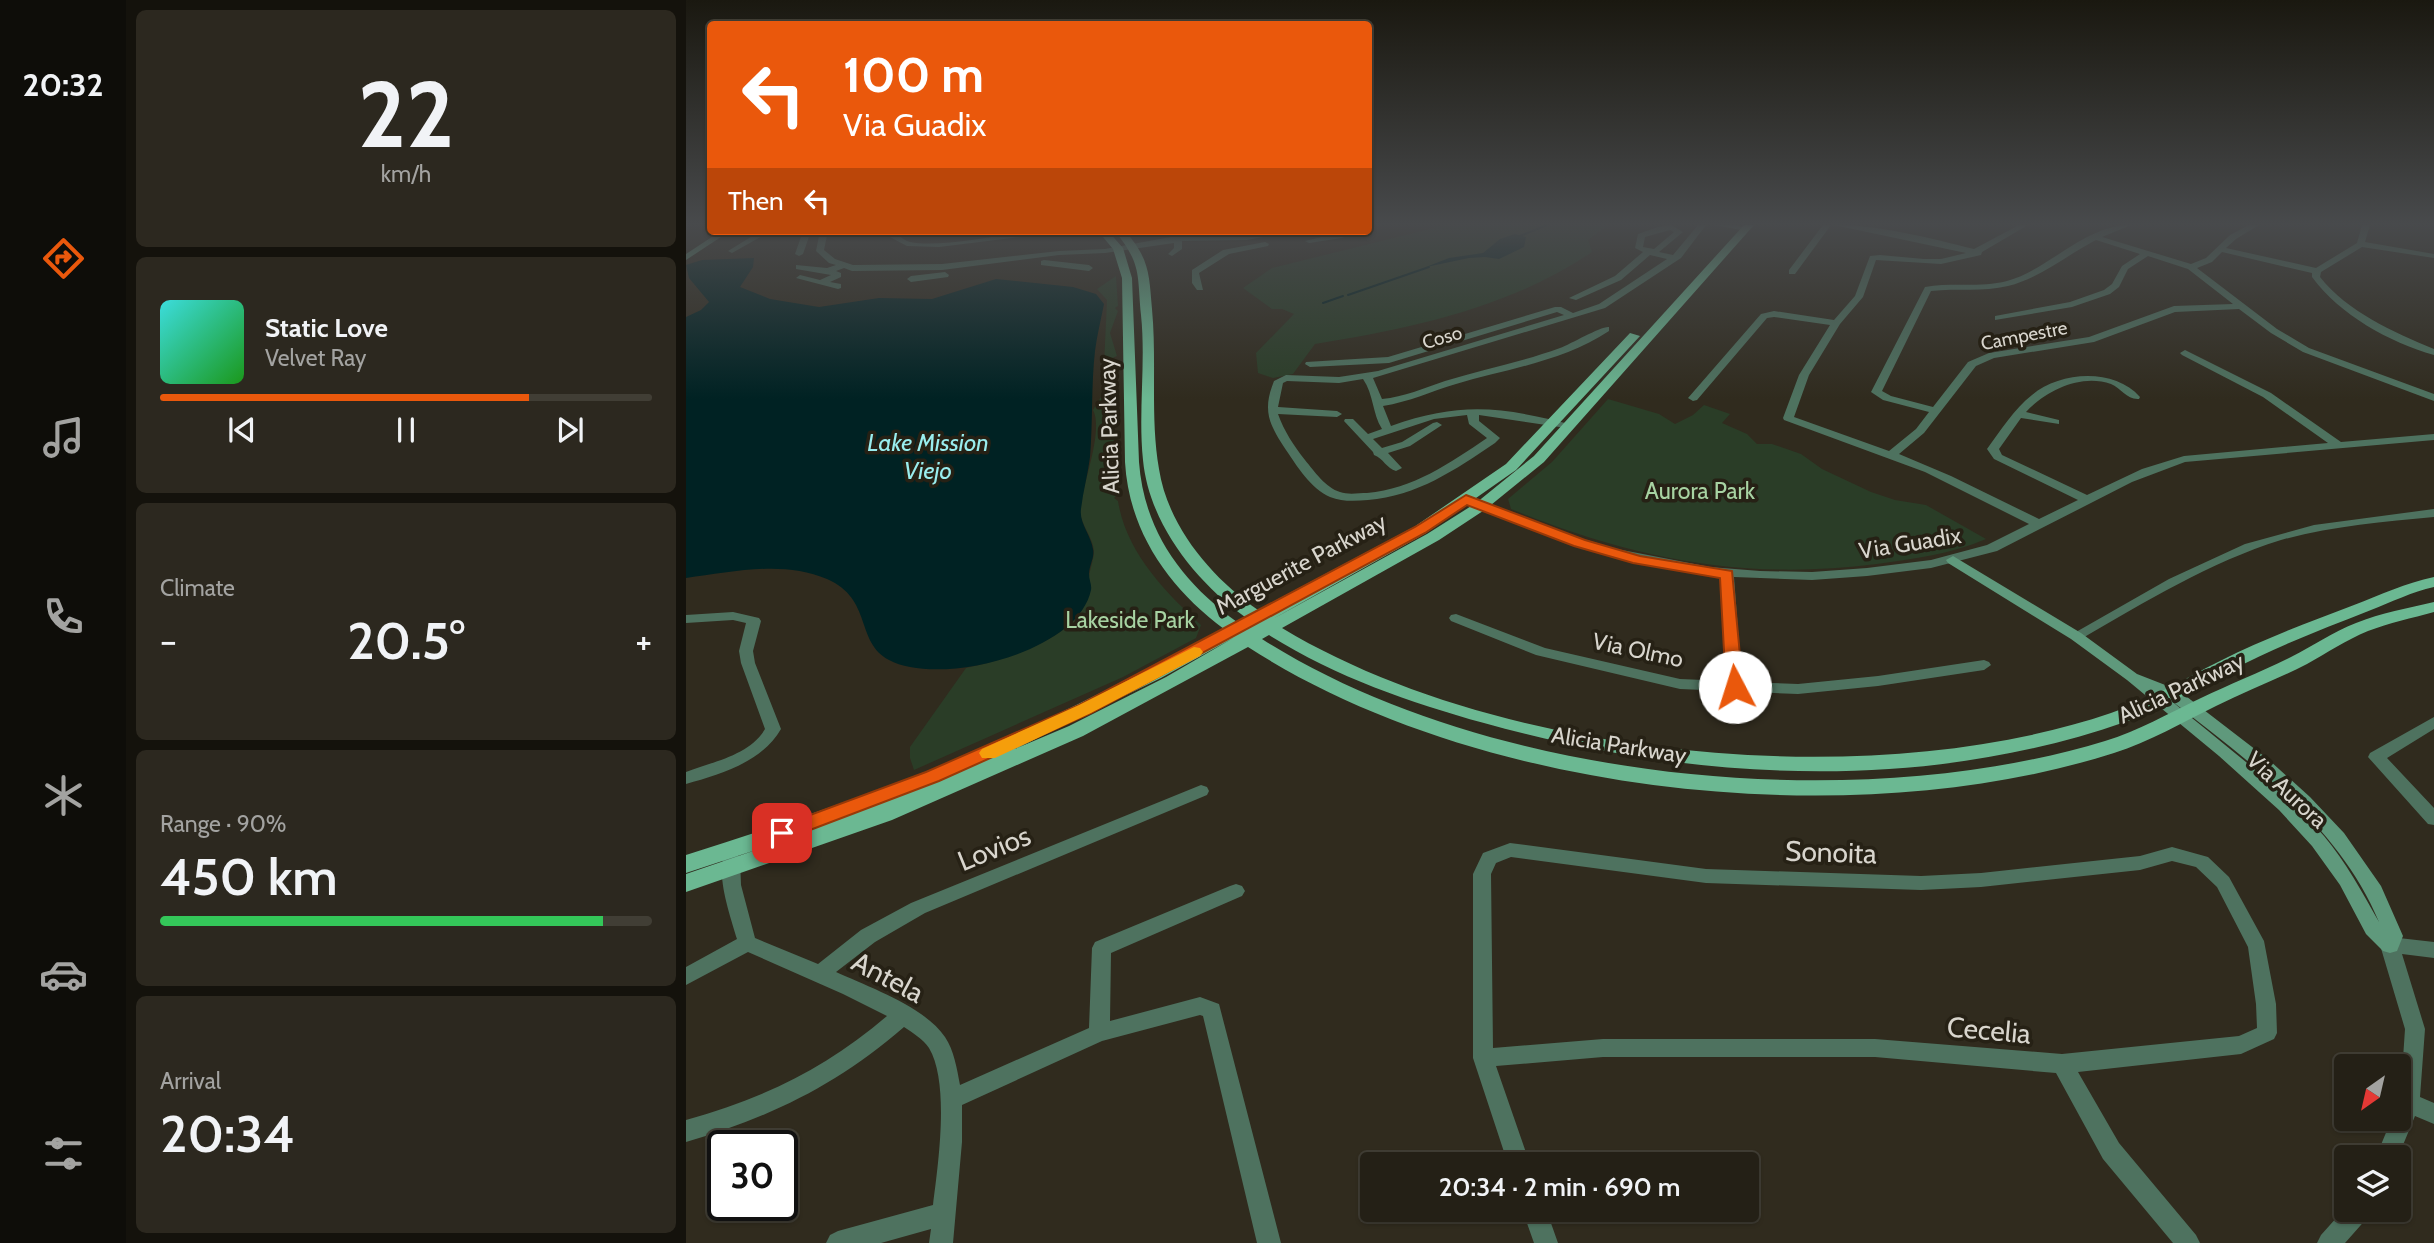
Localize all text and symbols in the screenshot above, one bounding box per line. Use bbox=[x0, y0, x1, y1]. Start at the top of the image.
text: 100 m bbox=[843, 45, 984, 104]
icon: left bbox=[728, 49, 819, 140]
text: 22 bbox=[358, 59, 454, 170]
text: 20:32 bbox=[23, 65, 103, 104]
text: Via Guadix bbox=[843, 105, 986, 144]
text: km/h bbox=[381, 160, 431, 188]
icon: left bbox=[798, 182, 836, 220]
text: Then bbox=[728, 185, 784, 217]
icon: directions bbox=[39, 234, 88, 283]
text: Static Love bbox=[265, 312, 388, 344]
street label: Campestre bbox=[1979, 316, 2070, 355]
street label: Coso bbox=[1420, 321, 1465, 354]
text: Velvet Ray bbox=[265, 344, 366, 372]
street label: Alicia Parkway bbox=[1093, 357, 1125, 494]
icon: previous bbox=[223, 411, 261, 449]
icon: pause bbox=[387, 411, 425, 449]
icon: next bbox=[551, 411, 589, 449]
icon: music bbox=[39, 413, 88, 462]
water label: Lake Mission Viejo bbox=[867, 428, 989, 485]
park label: Aurora Park bbox=[1645, 477, 1756, 505]
street label: Marguerite Parkway bbox=[1211, 507, 1391, 621]
street label: Via Guadix bbox=[1857, 521, 1963, 565]
text: Climate bbox=[160, 574, 235, 602]
icon: phone bbox=[39, 592, 88, 641]
park label: Lakeside Park bbox=[1065, 606, 1196, 634]
text: 20.5° bbox=[347, 609, 465, 672]
text: − bbox=[160, 617, 177, 664]
text: + bbox=[635, 617, 652, 664]
street label: Via Olmo bbox=[1590, 627, 1686, 673]
street label: Alicia Parkway bbox=[2113, 646, 2249, 729]
position arrow bbox=[1698, 650, 1772, 724]
street label: Alicia Parkway bbox=[1550, 721, 1689, 770]
street label: Via Aurora bbox=[2241, 746, 2333, 834]
icon: climate bbox=[39, 771, 88, 820]
pin bbox=[752, 803, 812, 863]
text: Range · 90% bbox=[160, 810, 287, 838]
icon: arrive bbox=[763, 814, 801, 852]
street label: Lovios bbox=[953, 818, 1035, 878]
street label: Sonoita bbox=[1785, 833, 1878, 871]
text: 450 km bbox=[160, 845, 338, 908]
street label: Antela bbox=[846, 944, 930, 1010]
icon: car bbox=[39, 950, 88, 999]
street label: Cecelia bbox=[1946, 1009, 2033, 1051]
north arrow bbox=[2334, 1054, 2412, 1130]
map controls bbox=[2334, 1054, 2411, 1222]
text: Arrival bbox=[160, 1067, 221, 1095]
text: 20:34 bbox=[160, 1102, 295, 1165]
icon: filters bbox=[39, 1129, 88, 1178]
speed limit sign: 30 bbox=[707, 1130, 798, 1221]
button: layers bbox=[2334, 1145, 2411, 1222]
text: 20:34 · 2 min · 690 m bbox=[1439, 1171, 1680, 1203]

